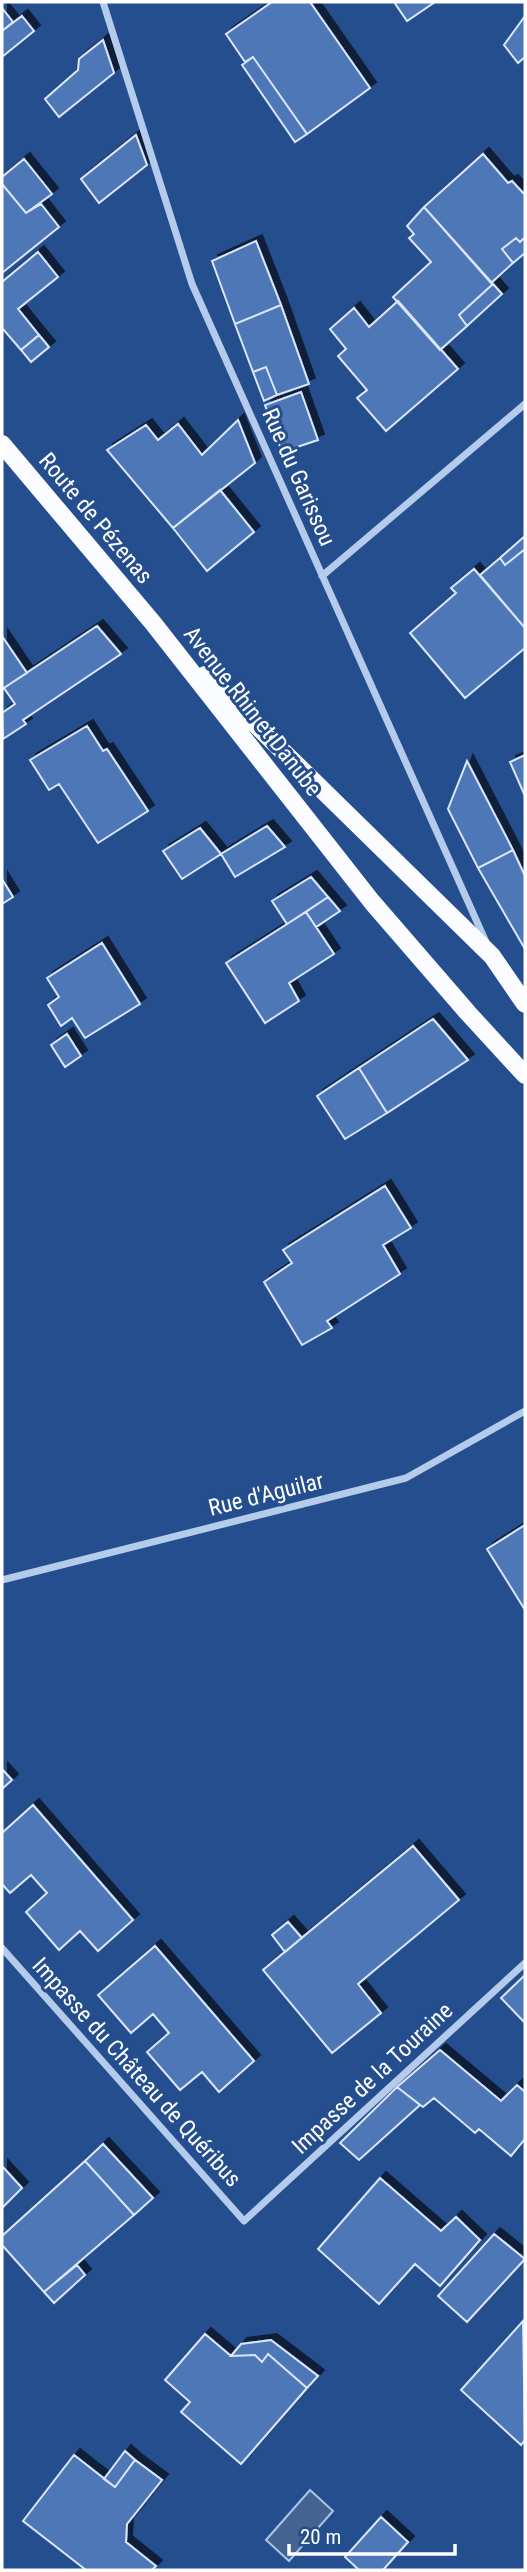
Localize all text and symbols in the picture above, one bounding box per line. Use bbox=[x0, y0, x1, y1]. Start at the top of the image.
street label: Rue du Garissou bbox=[256, 404, 341, 550]
street label: Route de Pézenas bbox=[33, 448, 158, 589]
street label: Avenue Rhin et Danube bbox=[178, 621, 327, 802]
street label: Rue d'Aguilar bbox=[206, 1467, 327, 1522]
street label: Impasse du Château de Quéribus bbox=[27, 1952, 247, 2192]
street label: Impasse de la Touraine bbox=[287, 1997, 458, 2160]
scale bar bbox=[289, 2512, 455, 2556]
text: 20 m bbox=[300, 2525, 341, 2549]

